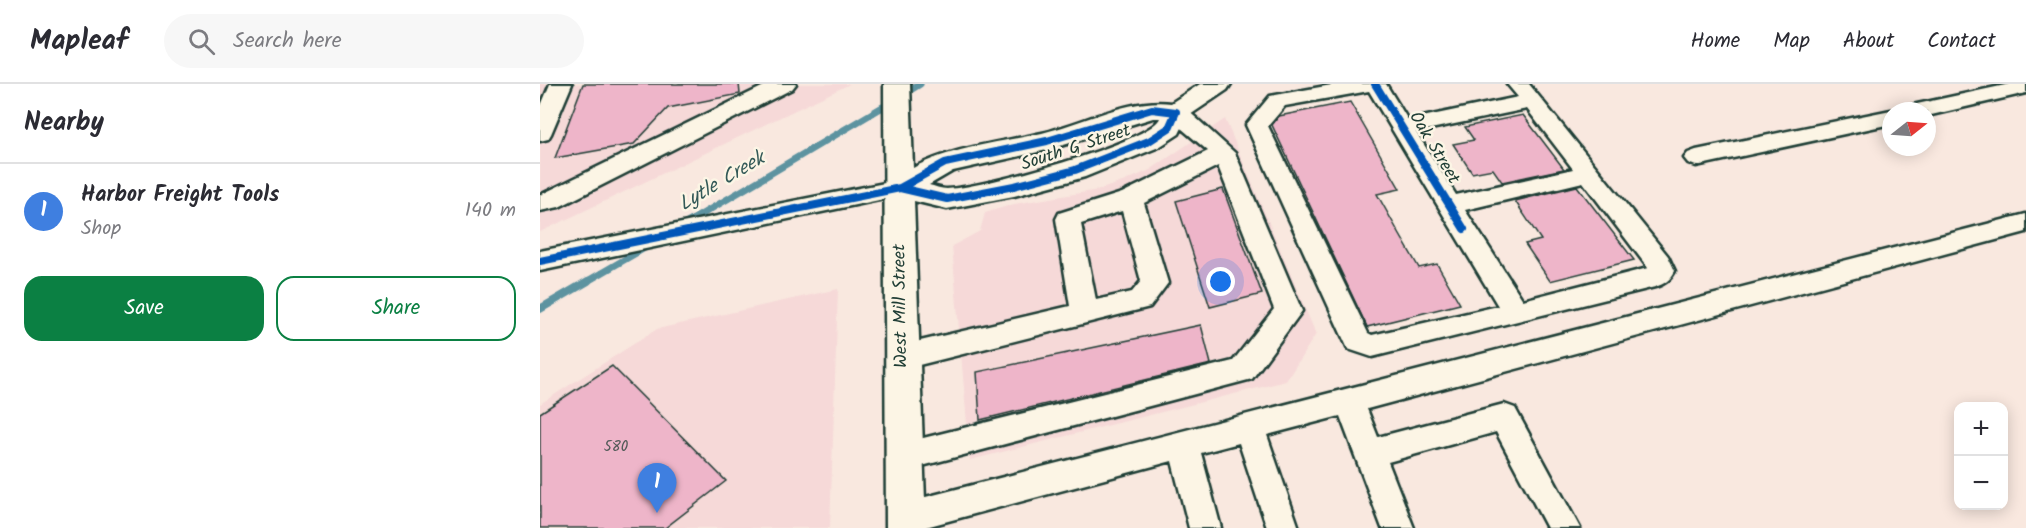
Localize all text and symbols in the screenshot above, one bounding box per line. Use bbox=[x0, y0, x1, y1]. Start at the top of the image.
search box bbox=[164, 14, 584, 68]
text: Mapleaf bbox=[30, 19, 128, 64]
text: Search here bbox=[233, 24, 342, 59]
icon: search bbox=[185, 25, 218, 58]
text: Home bbox=[1691, 25, 1740, 58]
text: Map bbox=[1773, 25, 1810, 58]
text: About bbox=[1843, 25, 1894, 58]
text: Contact bbox=[1927, 25, 1996, 58]
text: Nearby bbox=[24, 102, 104, 144]
north arrow bbox=[1882, 102, 1936, 156]
street label: Oak Street bbox=[1401, 106, 1468, 191]
street label: South G Street bbox=[1017, 116, 1136, 179]
water label: Lytle Creek bbox=[673, 142, 774, 220]
text: Harbor Freight Tools bbox=[81, 178, 279, 213]
text: 1 bbox=[40, 195, 47, 227]
text: 140 m bbox=[465, 195, 516, 227]
text: Shop bbox=[81, 213, 121, 245]
street label: West Mill Street bbox=[885, 243, 917, 368]
your location bbox=[1206, 267, 1235, 296]
button: Save bbox=[24, 276, 264, 341]
button: Share bbox=[276, 276, 516, 341]
map controls bbox=[1954, 402, 2008, 510]
button: + bbox=[1954, 402, 2008, 456]
house number: 580 bbox=[604, 435, 629, 459]
button: − bbox=[1954, 456, 2008, 510]
pin: 1 bbox=[638, 464, 676, 513]

